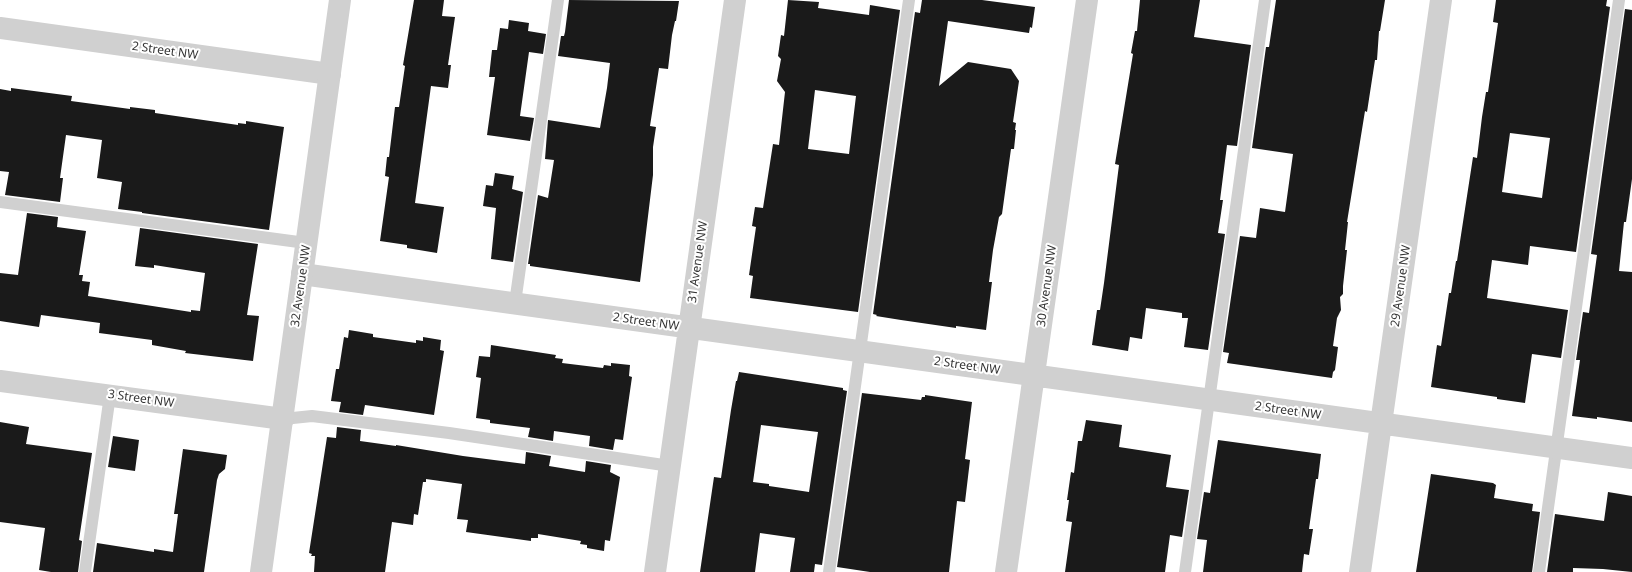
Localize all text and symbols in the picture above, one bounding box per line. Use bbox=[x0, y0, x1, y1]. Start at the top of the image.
street label: 2 Street NW bbox=[131, 39, 199, 63]
street label: 31 Avenue NW bbox=[685, 220, 711, 304]
street label: 32 Avenue NW bbox=[288, 244, 314, 328]
street label: 30 Avenue NW bbox=[1034, 244, 1060, 328]
street label: 29 Avenue NW bbox=[1388, 244, 1414, 328]
street label: 2 Street NW bbox=[612, 310, 680, 334]
street label: 2 Street NW bbox=[933, 354, 1001, 378]
street label: 3 Street NW bbox=[107, 387, 175, 411]
street label: 2 Street NW bbox=[1254, 399, 1322, 423]

